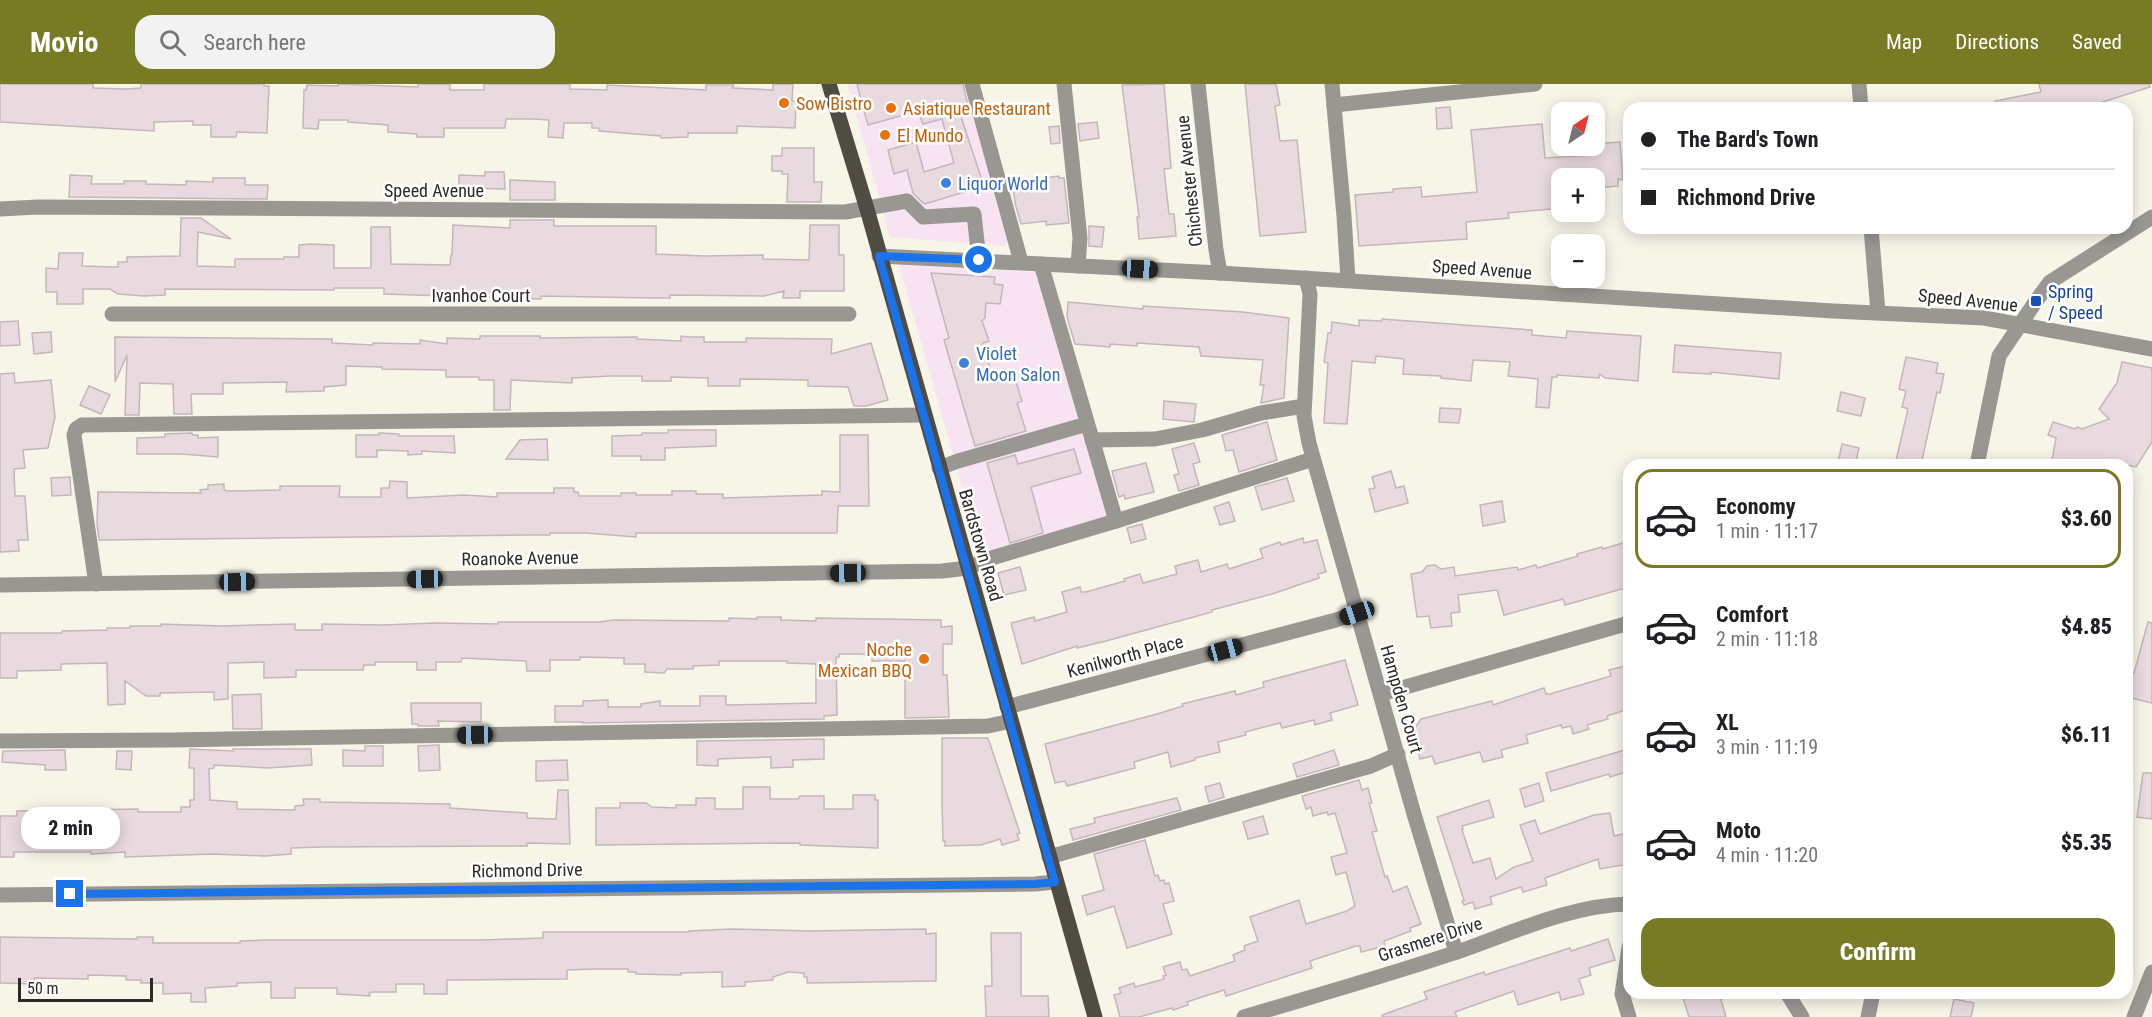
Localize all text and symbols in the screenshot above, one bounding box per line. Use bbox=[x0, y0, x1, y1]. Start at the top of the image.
search box bbox=[135, 15, 555, 69]
text: Movio bbox=[30, 26, 99, 59]
icon: search bbox=[156, 26, 189, 59]
text: Search here bbox=[204, 30, 306, 55]
text: Map bbox=[1886, 30, 1922, 54]
text: Directions bbox=[1955, 30, 2039, 54]
text: Saved bbox=[2072, 30, 2122, 54]
place label: Sow Bistro bbox=[796, 93, 872, 114]
marker: Sow Bistro bbox=[777, 96, 791, 110]
place label: Asiatique Restaurant bbox=[903, 98, 1051, 119]
marker: Asiatique Restaurant bbox=[884, 101, 898, 115]
north arrow bbox=[1551, 102, 1605, 156]
map controls bbox=[1551, 102, 1605, 288]
street label: Chichester Avenue bbox=[1172, 114, 1206, 248]
place label: El Mundo bbox=[897, 125, 963, 146]
text: The Bard's Town bbox=[1677, 127, 1818, 152]
marker: El Mundo bbox=[878, 128, 892, 142]
button: + bbox=[1551, 168, 1605, 222]
place label: Liquor World bbox=[958, 173, 1048, 194]
marker: Liquor World bbox=[939, 176, 953, 190]
street label: Speed Avenue bbox=[384, 180, 484, 201]
text: Richmond Drive bbox=[1677, 185, 1815, 210]
button: − bbox=[1551, 234, 1605, 288]
route start bbox=[965, 246, 992, 273]
street label: Speed Avenue bbox=[1431, 255, 1533, 283]
car bbox=[1122, 259, 1158, 279]
place label: Spring / Speed bbox=[2048, 281, 2103, 323]
street label: Speed Avenue bbox=[1917, 284, 2019, 316]
street label: Ivanhoe Court bbox=[432, 285, 530, 306]
marker: Spring / Speed bbox=[2029, 294, 2043, 308]
place label: Violet Moon Salon bbox=[976, 343, 1060, 385]
marker: Violet Moon Salon bbox=[957, 356, 971, 370]
street label: Bardstown Road bbox=[955, 486, 1007, 604]
icon: car bbox=[1644, 492, 1698, 546]
text: Economy bbox=[1716, 494, 1796, 519]
text: $3.60 bbox=[2061, 506, 2112, 531]
text: 1 min · 11:17 bbox=[1716, 519, 1818, 543]
street label: Roanoke Avenue bbox=[461, 546, 579, 570]
car bbox=[830, 564, 866, 582]
car bbox=[407, 570, 443, 588]
car bbox=[219, 573, 255, 591]
car bbox=[1337, 599, 1377, 627]
icon: car bbox=[1644, 600, 1698, 654]
text: Comfort bbox=[1716, 602, 1789, 627]
text: $4.85 bbox=[2061, 614, 2112, 639]
text: 2 min · 11:18 bbox=[1716, 627, 1818, 651]
street label: Kenilworth Place bbox=[1065, 630, 1185, 682]
car bbox=[1205, 637, 1245, 663]
place label: Noche Mexican BBQ bbox=[818, 639, 912, 681]
street label: Hampden Court bbox=[1377, 642, 1427, 756]
marker: Noche Mexican BBQ bbox=[917, 652, 931, 666]
icon: car bbox=[1644, 708, 1698, 762]
text: XL bbox=[1716, 710, 1739, 735]
text: $6.11 bbox=[2061, 722, 2112, 747]
car bbox=[457, 726, 493, 744]
text: 3 min · 11:19 bbox=[1716, 735, 1818, 759]
callout: 2 min bbox=[20, 807, 119, 849]
text: 2 min bbox=[48, 816, 93, 840]
icon: car bbox=[1644, 816, 1698, 870]
text: Moto bbox=[1716, 818, 1761, 843]
text: $5.35 bbox=[2061, 830, 2112, 855]
text: 4 min · 11:20 bbox=[1716, 843, 1818, 867]
street label: Richmond Drive bbox=[471, 859, 583, 881]
route end bbox=[56, 880, 83, 907]
street label: Grasmere Drive bbox=[1375, 912, 1485, 966]
button: Confirm bbox=[1641, 918, 2115, 987]
scale bar bbox=[18, 975, 153, 1002]
text: 50 m bbox=[27, 979, 59, 998]

